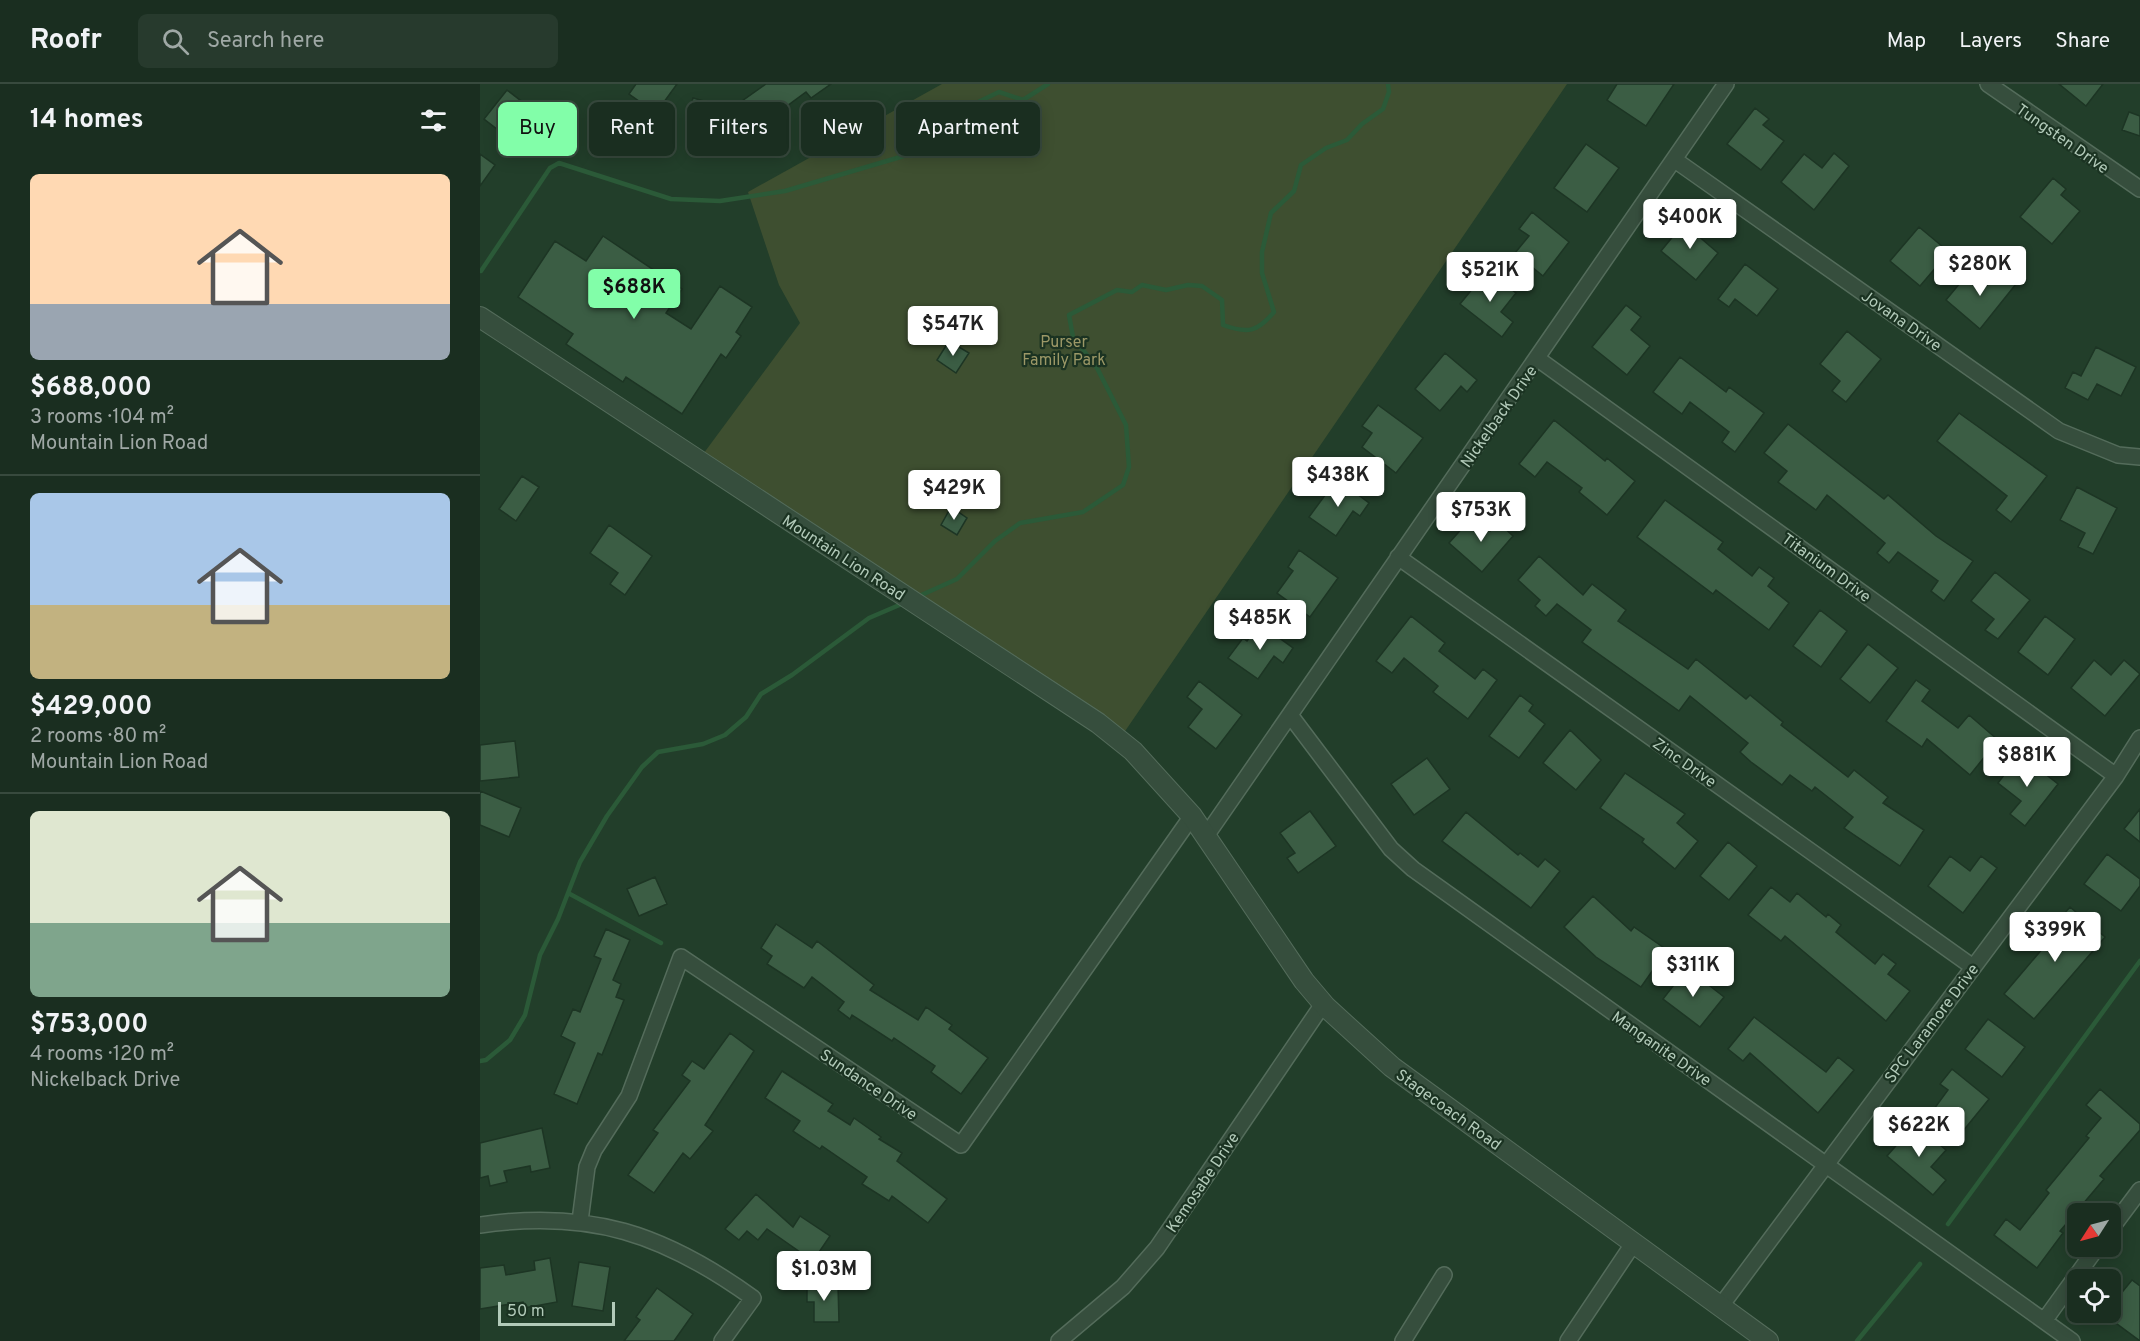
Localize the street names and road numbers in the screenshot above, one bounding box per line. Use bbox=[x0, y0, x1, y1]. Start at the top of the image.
street label: Tungsten Drive bbox=[2012, 100, 2112, 179]
street label: Jovana Drive bbox=[1857, 287, 1945, 357]
street label: Nickelback Drive bbox=[1457, 362, 1542, 472]
street label: Mountain Lion Road bbox=[778, 511, 908, 606]
street label: Titanium Drive bbox=[1777, 530, 1874, 608]
street label: Zinc Drive bbox=[1648, 734, 1720, 793]
street label: SPC Laramore Drive bbox=[1881, 961, 1984, 1088]
street label: Manganite Drive bbox=[1607, 1008, 1715, 1091]
street label: Sundance Drive bbox=[815, 1046, 920, 1126]
street label: Stagecoach Road bbox=[1391, 1066, 1504, 1156]
street label: Kemosabe Drive bbox=[1163, 1129, 1245, 1237]

